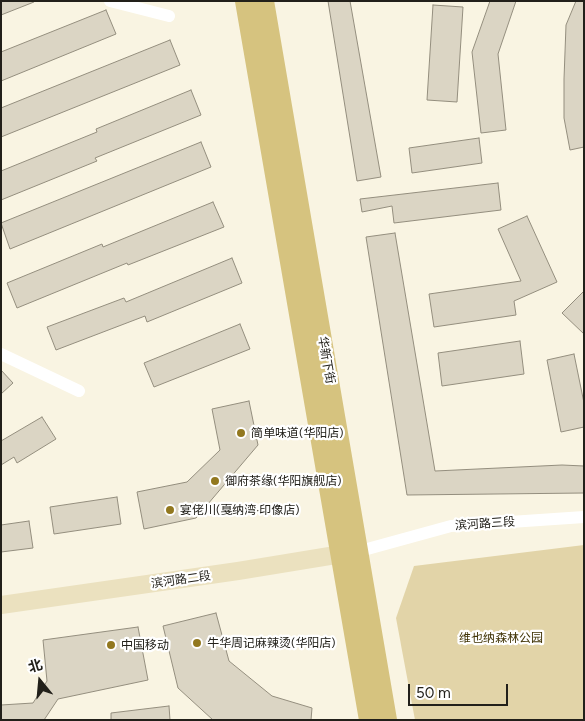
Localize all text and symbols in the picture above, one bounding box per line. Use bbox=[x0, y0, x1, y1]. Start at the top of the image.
street label: 华新下街 bbox=[315, 335, 337, 385]
place label: 简单味道(华阳店) bbox=[251, 426, 343, 440]
marker: 简单味道(华阳店) bbox=[235, 427, 247, 439]
place label: 御府茶缘(华阳旗舰店) bbox=[225, 474, 341, 488]
marker: 御府茶缘(华阳旗舰店) bbox=[209, 475, 221, 487]
place label: 宴佬川(戛纳湾·印像店) bbox=[180, 503, 299, 517]
marker: 宴佬川(戛纳湾·印像店) bbox=[164, 504, 176, 516]
street label: 滨河路三段 bbox=[455, 515, 515, 533]
street label: 滨河路二段 bbox=[150, 569, 212, 591]
park label: 维也纳森林公园 bbox=[459, 631, 543, 645]
place label: 牛华周记麻辣烫(华阳店) bbox=[207, 636, 335, 650]
marker: 牛华周记麻辣烫(华阳店) bbox=[191, 637, 203, 649]
place label: 中国移动 bbox=[121, 638, 169, 652]
marker: 中国移动 bbox=[105, 639, 117, 651]
north arrow bbox=[15, 656, 65, 706]
text: 北 bbox=[26, 656, 45, 676]
scale bar bbox=[410, 674, 510, 706]
text: 50 m bbox=[416, 684, 451, 702]

